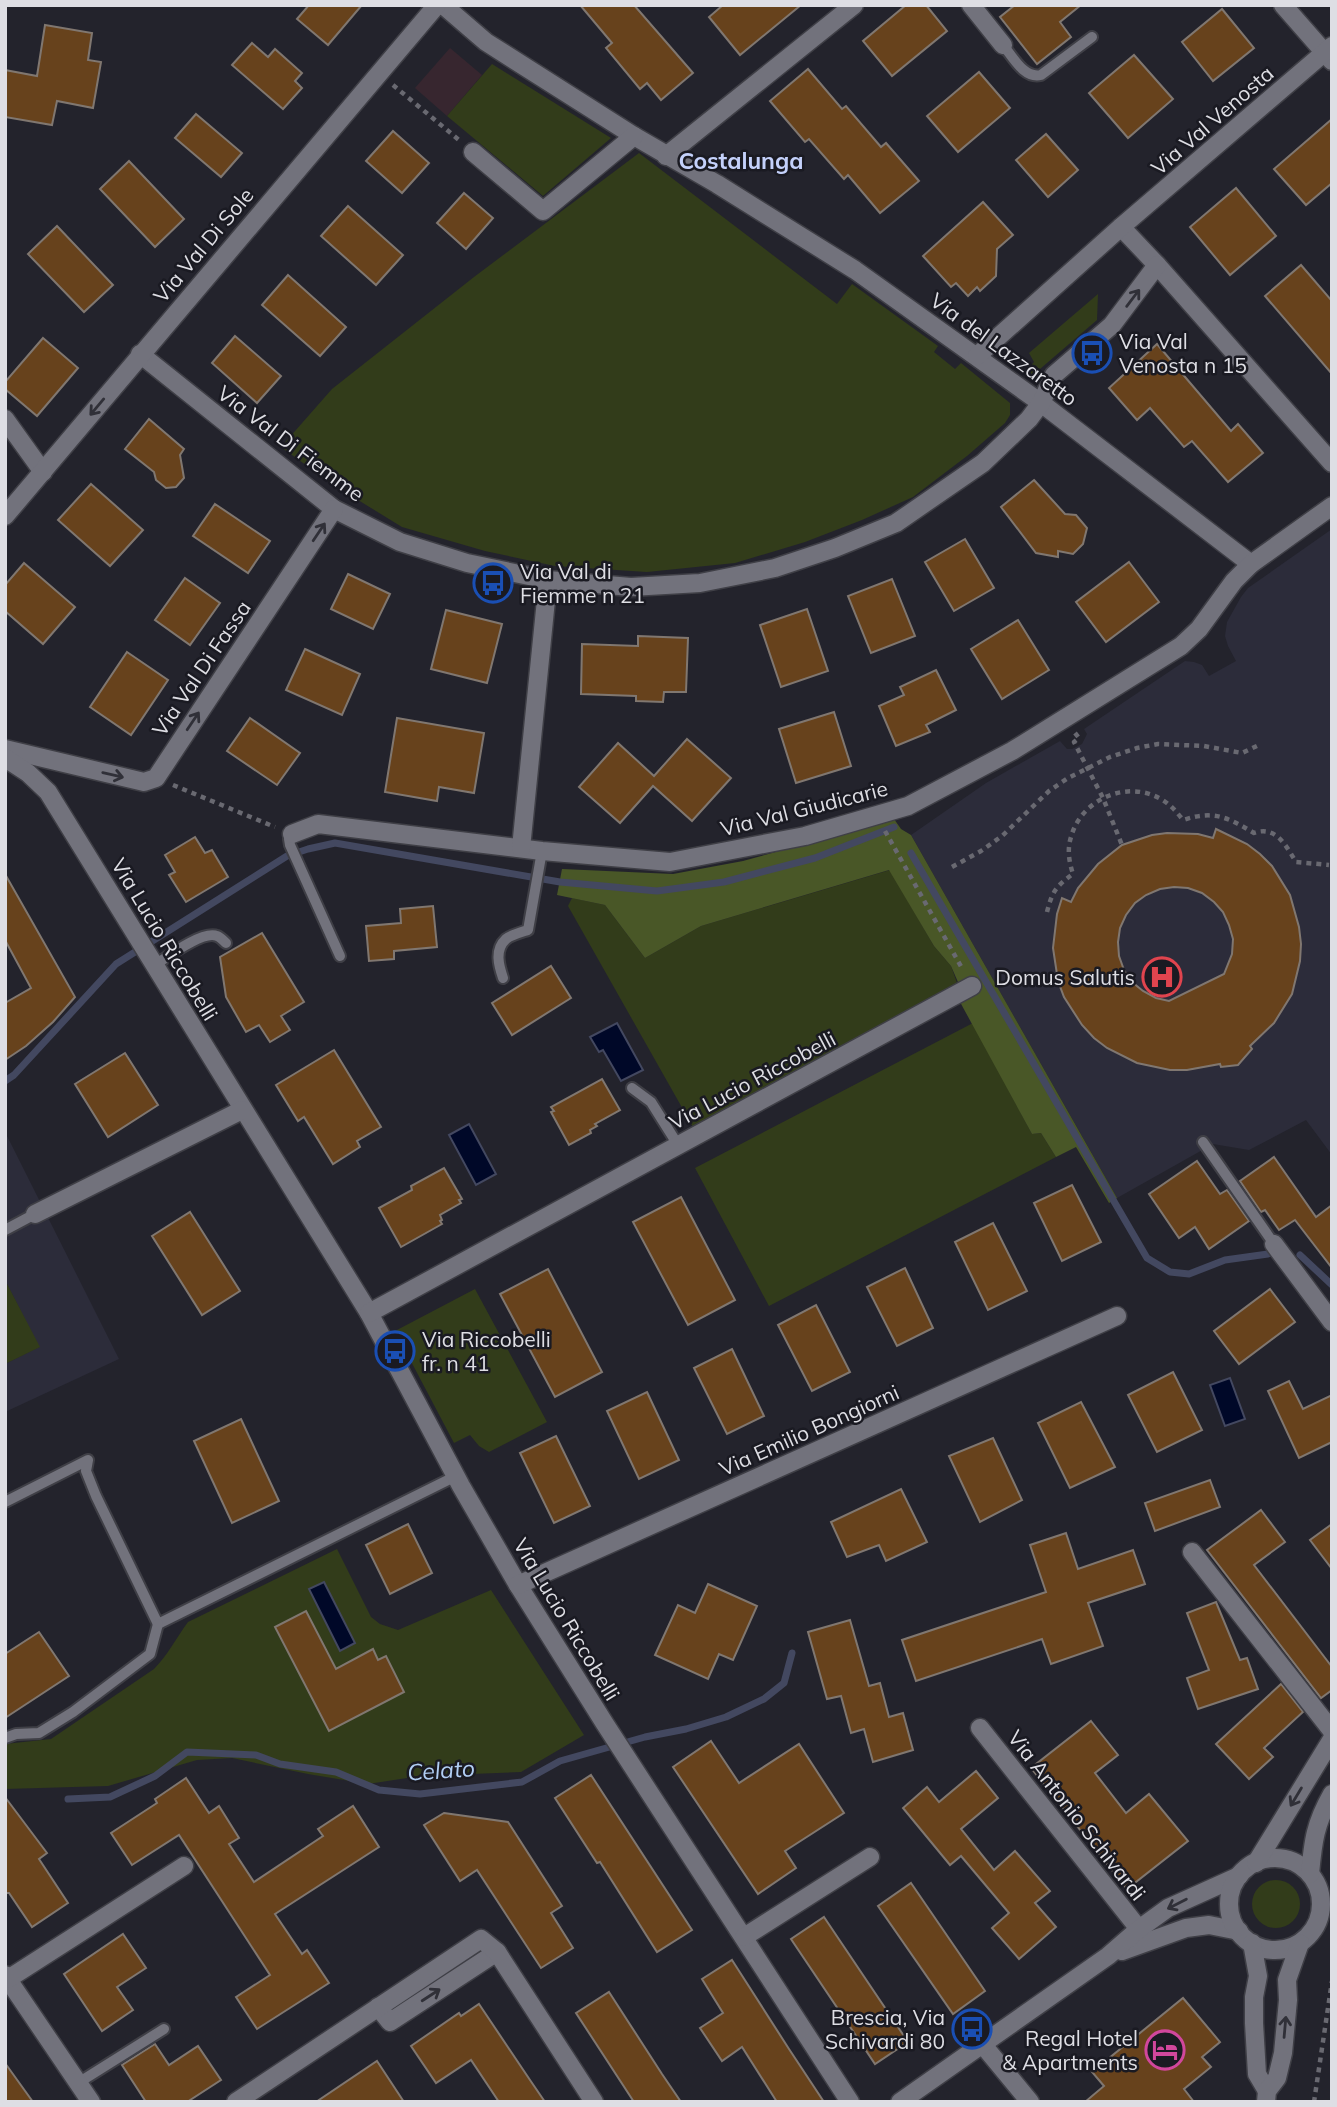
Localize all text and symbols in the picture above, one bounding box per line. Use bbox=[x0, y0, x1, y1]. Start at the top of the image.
street label: Via Val Venosta bbox=[1145, 60, 1279, 180]
district label: Costalunga bbox=[678, 146, 804, 175]
street label: Via Val Di Sole bbox=[147, 182, 259, 308]
street label: Via del Lazzaretto bbox=[925, 287, 1083, 411]
one-way arrow bbox=[1125, 289, 1140, 307]
place label: Via Val Venosta n 15 bbox=[1119, 328, 1247, 378]
bus stop icon: Via Val Venosta n 15 bbox=[1071, 332, 1113, 374]
street label: Via Val Di Fiemme bbox=[213, 379, 369, 507]
one-way arrow bbox=[89, 398, 105, 416]
one-way arrow bbox=[312, 522, 326, 542]
place label: Via Val di Fiemme n 21 bbox=[520, 558, 645, 608]
bus stop icon: Via Val di Fiemme n 21 bbox=[472, 562, 514, 604]
street label: Via Val Di Fassa bbox=[146, 595, 256, 741]
one-way arrow bbox=[186, 712, 200, 731]
one-way arrow bbox=[101, 769, 124, 782]
street label: Via Val Giudicarie bbox=[718, 775, 890, 841]
street label: Via Lucio Riccobelli bbox=[106, 853, 224, 1025]
hospital icon: Domus Salutis bbox=[1141, 956, 1183, 998]
place label: Domus Salutis bbox=[995, 964, 1135, 990]
street label: Via Lucio Riccobelli bbox=[664, 1025, 840, 1135]
place label: Via Riccobelli fr. n 41 bbox=[422, 1326, 551, 1376]
bus stop icon: Via Riccobelli fr. n 41 bbox=[374, 1330, 416, 1372]
street label: Via Emilio Bongiorni bbox=[715, 1379, 903, 1481]
street label: Via Lucio Riccobelli bbox=[508, 1533, 626, 1705]
street label: Via Antonio Schivardi bbox=[1002, 1725, 1152, 1905]
water label: Celato bbox=[406, 1753, 476, 1787]
one-way arrow bbox=[1289, 1787, 1303, 1807]
one-way arrow bbox=[1167, 1897, 1188, 1911]
one-way arrow bbox=[421, 1987, 441, 2001]
place label: Brescia, Via Schivardi 80 bbox=[825, 2004, 945, 2054]
bus stop icon: Brescia, Via Schivardi 80 bbox=[951, 2008, 993, 2050]
one-way arrow bbox=[1279, 2016, 1292, 2038]
place label: Regal Hotel & Apartments bbox=[1002, 2025, 1138, 2075]
hotel icon: Regal Hotel & Apartments bbox=[1144, 2029, 1186, 2071]

